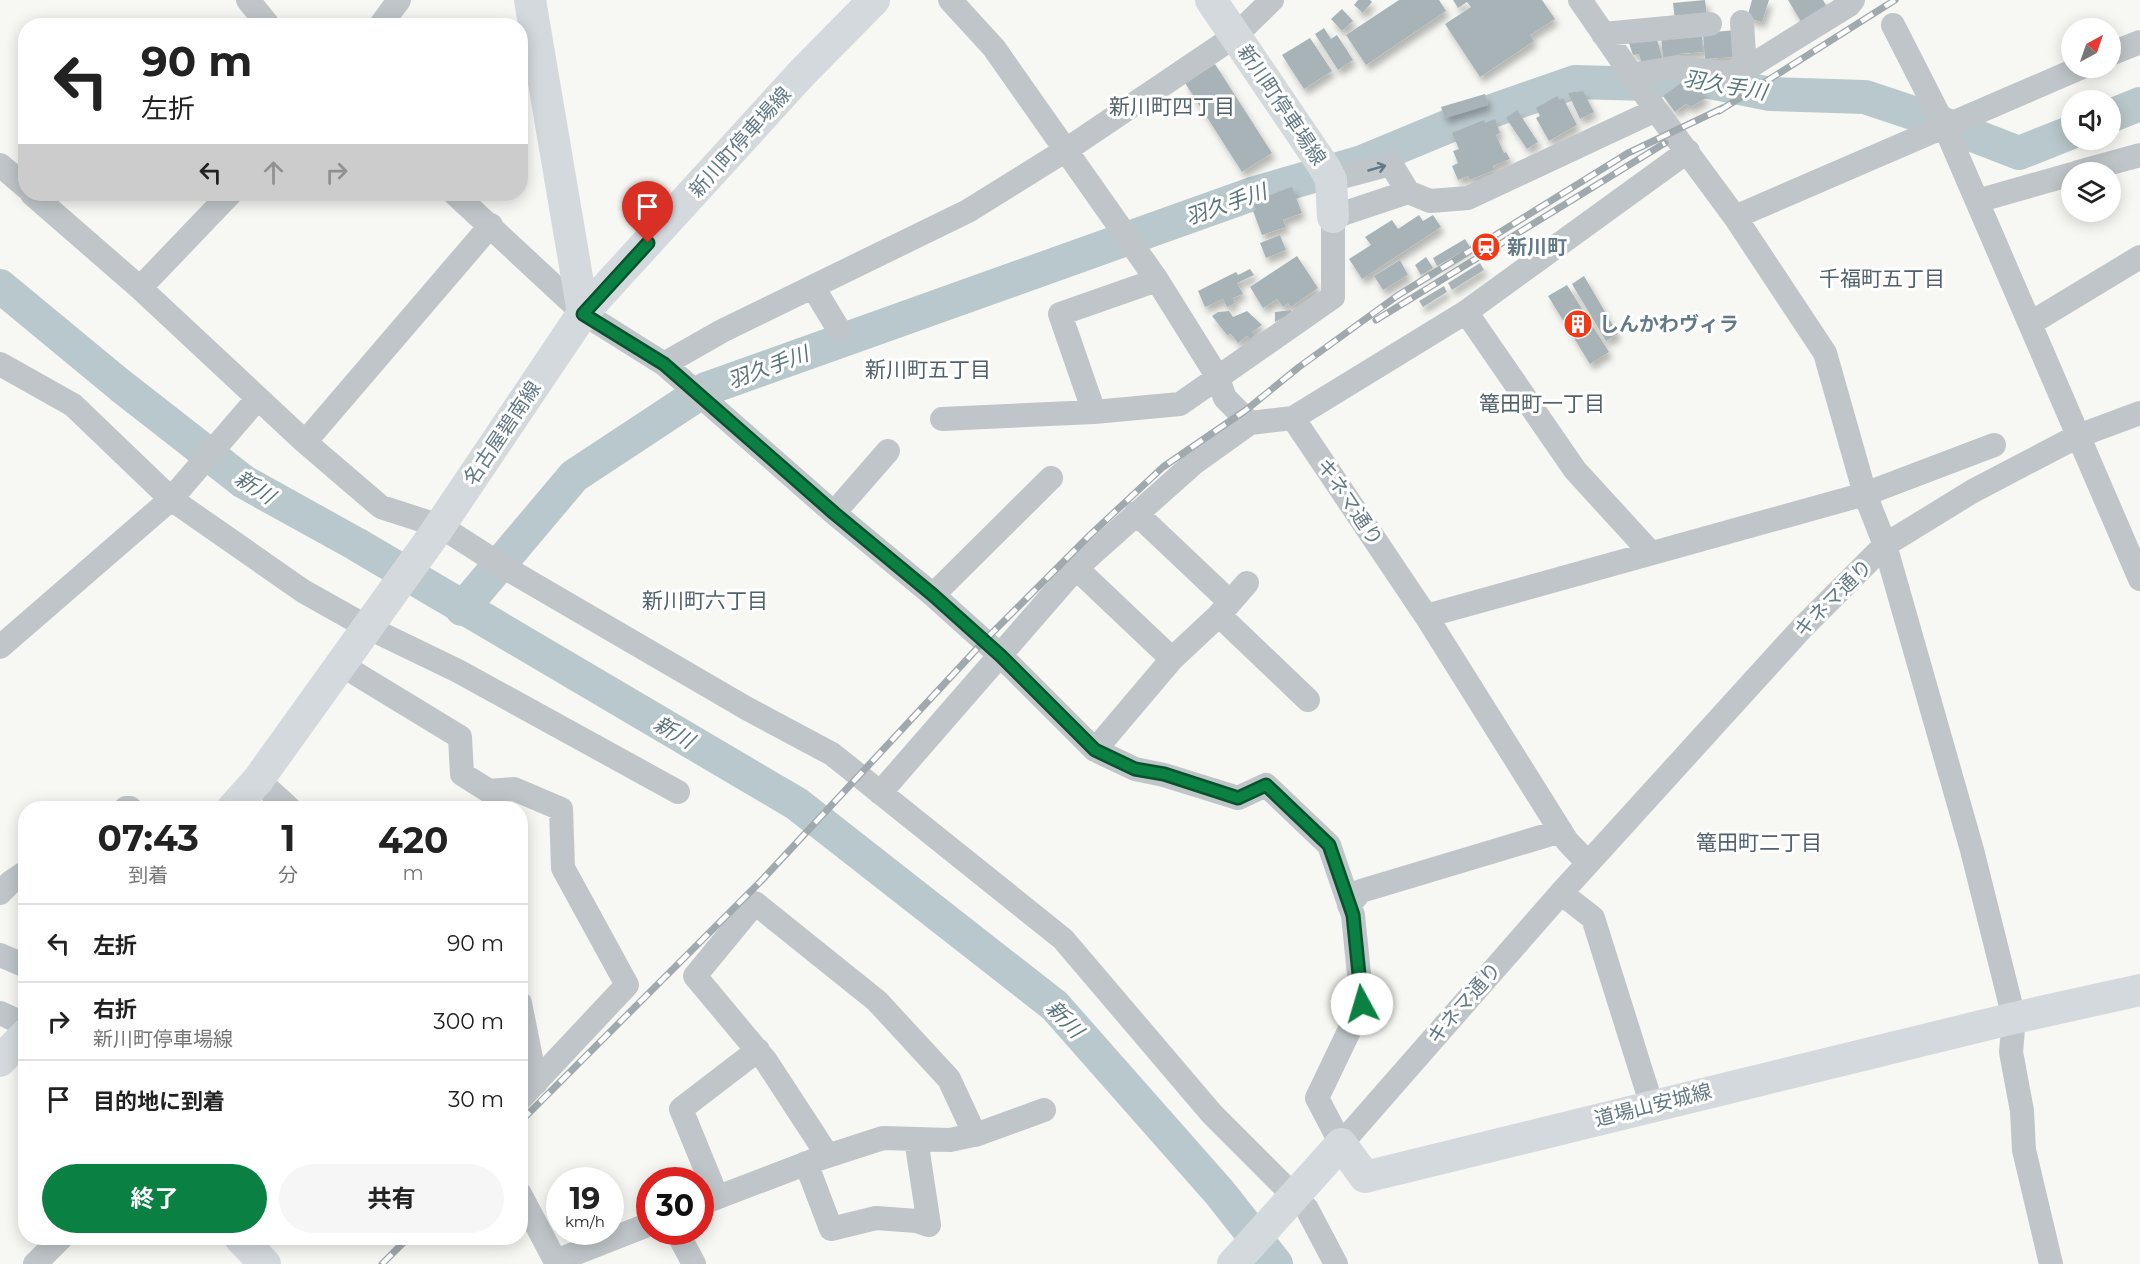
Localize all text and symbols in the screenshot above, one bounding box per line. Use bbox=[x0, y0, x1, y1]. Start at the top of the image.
north arrow bbox=[2061, 18, 2121, 78]
map controls bbox=[2061, 18, 2121, 222]
text: 90 m bbox=[141, 35, 252, 87]
street label: 新川町停車場線 bbox=[1233, 40, 1331, 170]
icon: left bbox=[42, 42, 120, 120]
water label: 羽久手川 bbox=[1681, 65, 1771, 105]
street label: 新川町停車場線 bbox=[684, 82, 796, 202]
button: sound bbox=[2061, 90, 2121, 150]
text: 左折 bbox=[141, 92, 195, 125]
district label: 新川町四丁目 bbox=[1109, 94, 1235, 119]
icon: left bbox=[194, 156, 227, 189]
icon: ahead bbox=[257, 156, 290, 189]
icon: right bbox=[320, 156, 353, 189]
one-way arrow bbox=[1367, 161, 1386, 173]
button: layers bbox=[2061, 162, 2121, 222]
water label: 羽久手川 bbox=[1182, 178, 1272, 229]
pin bbox=[622, 181, 673, 243]
icon: arrive bbox=[631, 190, 664, 223]
station icon: 新川町 bbox=[1470, 231, 1502, 263]
place label: 新川町 bbox=[1507, 235, 1567, 259]
district label: 千福町五丁目 bbox=[1819, 266, 1945, 291]
building icon: しんかわヴィラ bbox=[1562, 308, 1594, 340]
place label: しんかわヴィラ bbox=[1599, 312, 1739, 336]
water label: 羽久手川 bbox=[724, 340, 814, 393]
district label: 新川町五丁目 bbox=[865, 357, 991, 382]
street label: 名古屋碧南線 bbox=[458, 377, 546, 489]
district label: 篭田町一丁目 bbox=[1479, 391, 1605, 416]
street label: キネマ通り bbox=[1312, 454, 1388, 550]
water label: 新川 bbox=[231, 465, 281, 510]
street label: キネマ通り bbox=[1789, 554, 1877, 642]
district label: 新川町六丁目 bbox=[642, 588, 768, 613]
water label: 新川 bbox=[650, 711, 700, 754]
text: 07:43 bbox=[98, 816, 199, 860]
text: 1 bbox=[281, 816, 295, 860]
text: 420 bbox=[378, 818, 448, 862]
district label: 篭田町二丁目 bbox=[1696, 830, 1822, 855]
text: m bbox=[403, 861, 424, 885]
text: 到着 bbox=[128, 863, 168, 887]
text: 分 bbox=[278, 863, 298, 887]
icon: left bbox=[42, 927, 75, 960]
text: 90 m bbox=[447, 930, 504, 957]
text: 左折 bbox=[93, 932, 137, 959]
street label: キネマ通り bbox=[1422, 957, 1506, 1049]
position arrow bbox=[1330, 972, 1394, 1036]
water label: 新川 bbox=[1041, 995, 1090, 1044]
text: 右折 bbox=[93, 996, 137, 1023]
icon: right bbox=[42, 1005, 75, 1038]
text: 300 m bbox=[433, 1008, 504, 1035]
text: 新川町停車場線 bbox=[93, 1027, 233, 1051]
street label: 道場山安城線 bbox=[1592, 1079, 1714, 1131]
icon: arrive bbox=[42, 1083, 75, 1116]
text: 30 m bbox=[448, 1086, 504, 1113]
text: 目的地に到着 bbox=[93, 1088, 225, 1115]
button: 終了 bbox=[42, 1164, 267, 1233]
button: 共有 bbox=[279, 1164, 504, 1233]
speed limit sign: 30 bbox=[636, 1167, 714, 1245]
text: 19 bbox=[570, 1180, 600, 1217]
text: km/h bbox=[565, 1212, 605, 1231]

